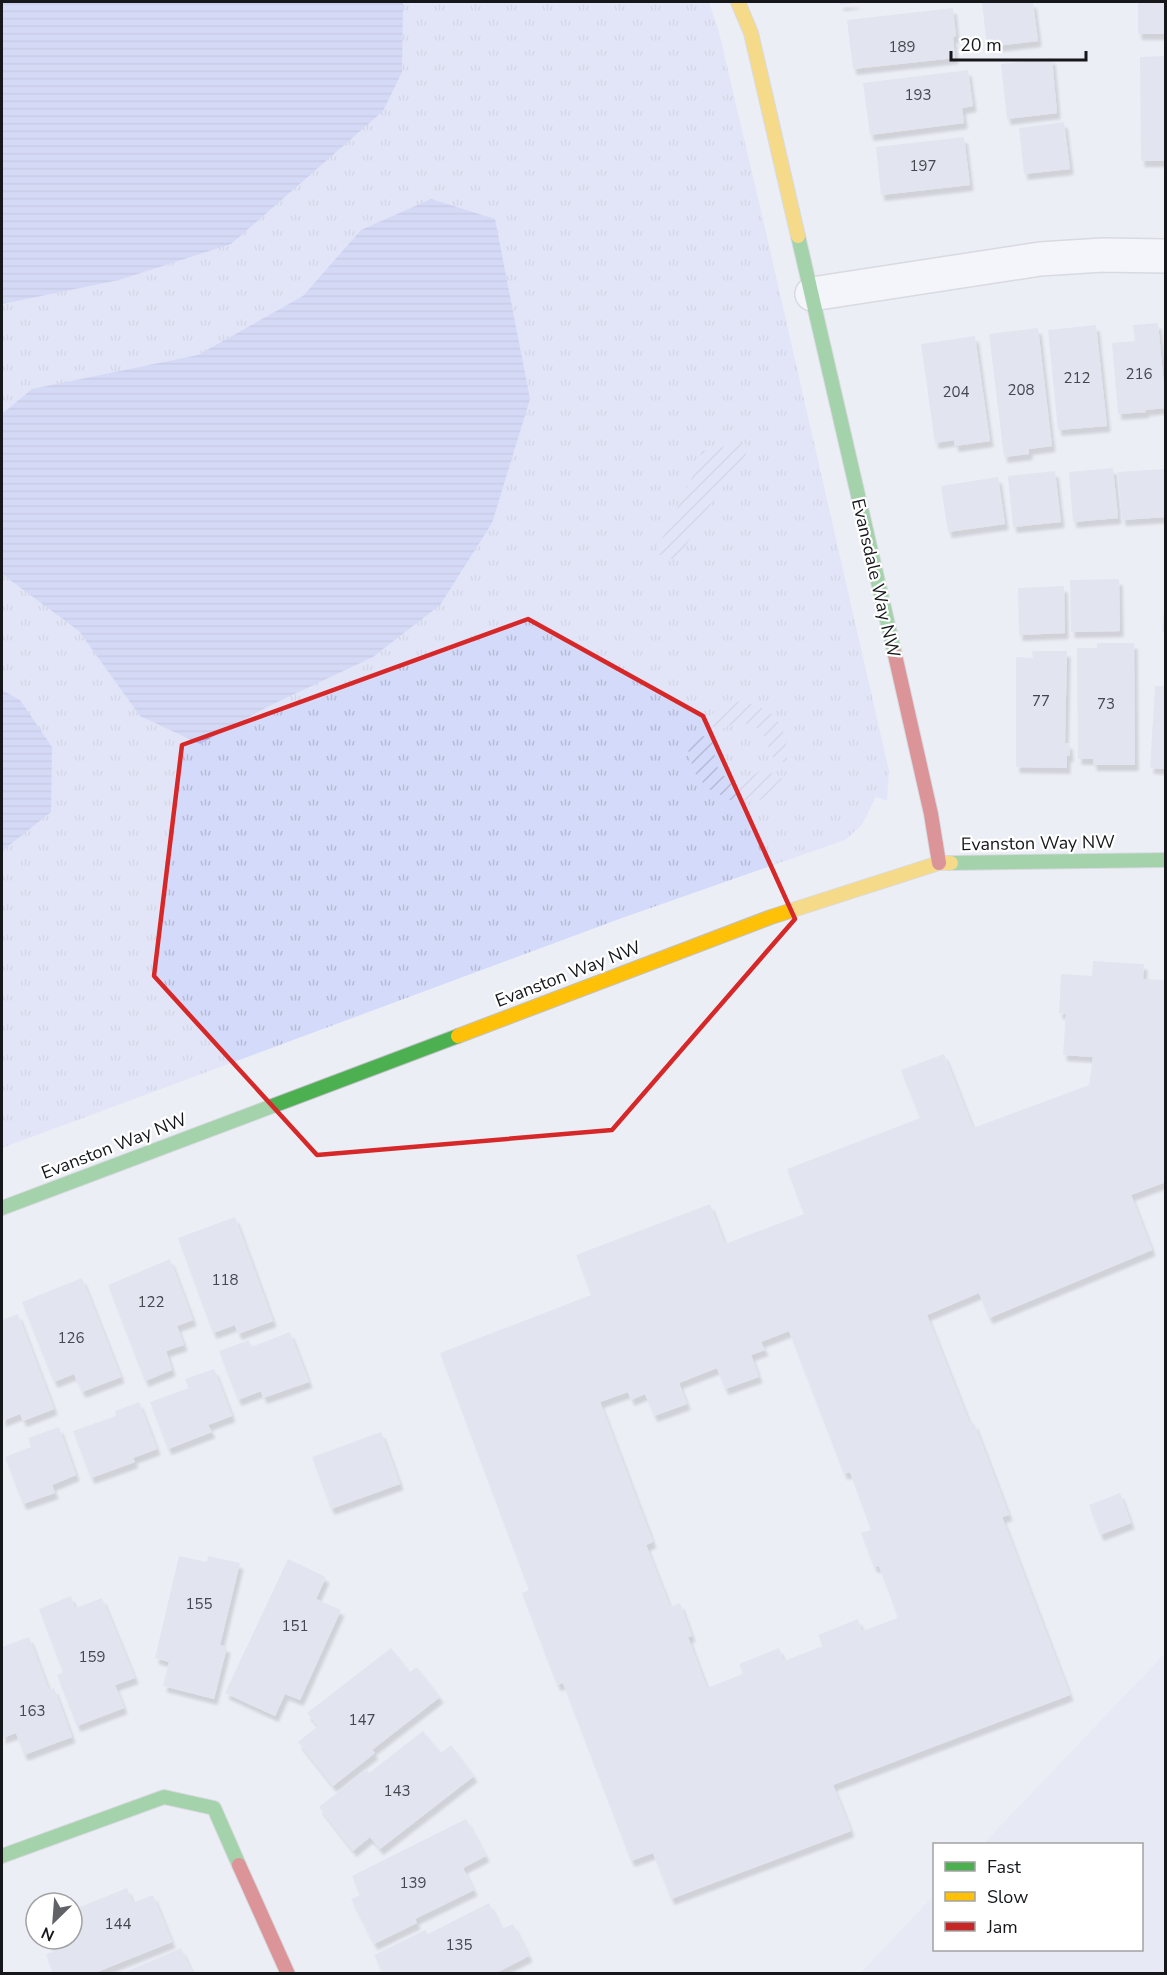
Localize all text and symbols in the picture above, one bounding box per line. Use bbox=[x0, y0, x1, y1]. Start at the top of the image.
scale bar bbox=[951, 24, 1086, 62]
text: 20 m bbox=[960, 33, 1002, 57]
house number: 189 bbox=[888, 37, 916, 57]
house number: 193 bbox=[904, 85, 932, 105]
house number: 197 bbox=[909, 156, 937, 176]
house number: 216 bbox=[1125, 364, 1153, 384]
house number: 212 bbox=[1063, 368, 1091, 388]
house number: 208 bbox=[1007, 380, 1035, 400]
house number: 204 bbox=[942, 382, 970, 402]
street label: Evansdale Way NW bbox=[846, 496, 906, 660]
house number: 77 bbox=[1032, 691, 1050, 711]
house number: 73 bbox=[1097, 694, 1115, 714]
street label: Evanston Way NW bbox=[961, 830, 1115, 856]
street label: Evanston Way NW bbox=[492, 935, 644, 1013]
street label: Evanston Way NW bbox=[38, 1107, 190, 1185]
house number: 118 bbox=[211, 1270, 239, 1290]
house number: 122 bbox=[137, 1292, 165, 1312]
house number: 126 bbox=[57, 1328, 85, 1348]
house number: 155 bbox=[185, 1594, 213, 1614]
house number: 151 bbox=[281, 1616, 309, 1636]
house number: 159 bbox=[78, 1647, 106, 1667]
house number: 163 bbox=[18, 1701, 46, 1721]
house number: 147 bbox=[348, 1710, 376, 1730]
house number: 143 bbox=[383, 1781, 411, 1801]
legend bbox=[933, 1843, 1143, 1951]
text: Fast bbox=[987, 1855, 1022, 1879]
house number: 139 bbox=[399, 1873, 427, 1893]
text: Slow bbox=[987, 1885, 1028, 1909]
north arrow bbox=[24, 1891, 84, 1951]
house number: 144 bbox=[104, 1914, 132, 1934]
text: Jam bbox=[986, 1915, 1018, 1939]
text: N bbox=[38, 1921, 58, 1946]
house number: 135 bbox=[445, 1935, 473, 1955]

